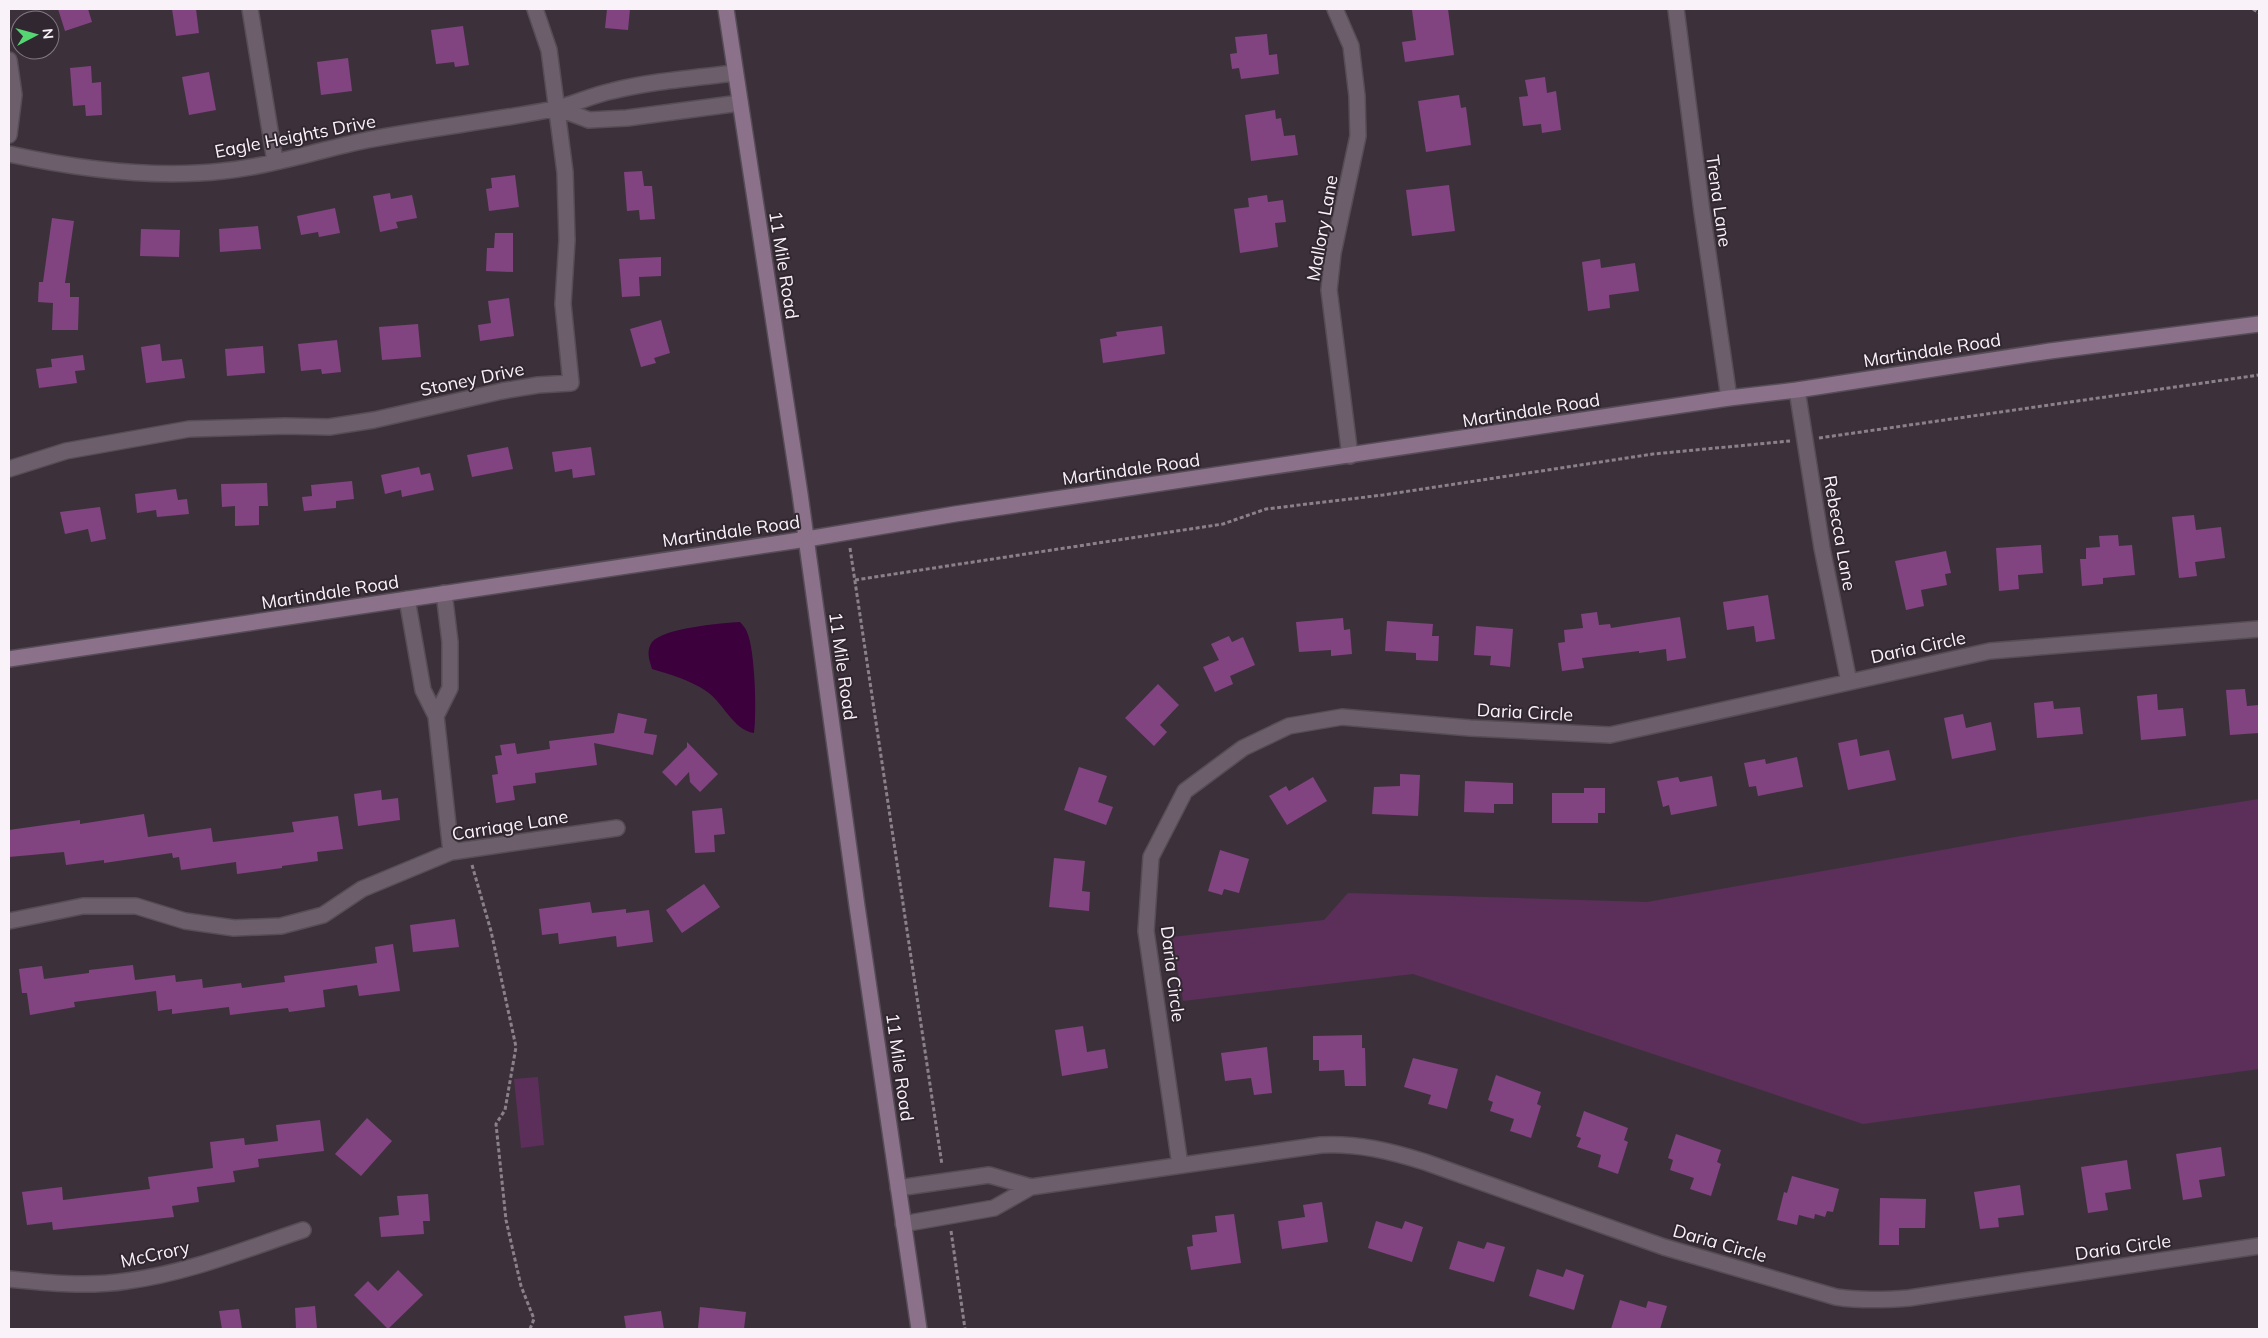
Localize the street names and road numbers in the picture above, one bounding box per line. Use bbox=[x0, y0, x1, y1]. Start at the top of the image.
street label: Eagle Heights Drive bbox=[213, 109, 377, 163]
street label: Trena Lane bbox=[1701, 153, 1737, 249]
street label: Mallory Lane bbox=[1301, 173, 1343, 283]
street label: 11 Mile Road bbox=[764, 209, 804, 321]
street label: Martindale Road bbox=[1862, 328, 2002, 372]
street label: Stoney Drive bbox=[418, 357, 526, 401]
street label: Martindale Road bbox=[1461, 388, 1601, 432]
street label: Martindale Road bbox=[1061, 448, 1201, 490]
street label: Rebecca Lane bbox=[1819, 474, 1861, 592]
street label: Martindale Road bbox=[661, 510, 801, 552]
street label: Martindale Road bbox=[260, 570, 400, 614]
street label: 11 Mile Road bbox=[824, 610, 862, 722]
street label: Daria Circle bbox=[1868, 626, 1968, 668]
street label: Daria Circle bbox=[1476, 698, 1574, 726]
street label: Carriage Lane bbox=[450, 804, 570, 846]
street label: Daria Circle bbox=[1156, 925, 1190, 1023]
street label: 11 Mile Road bbox=[881, 1011, 919, 1123]
street label: Daria Circle bbox=[1670, 1219, 1770, 1267]
street label: Daria Circle bbox=[2074, 1229, 2172, 1265]
street label: McCrory bbox=[118, 1235, 192, 1273]

